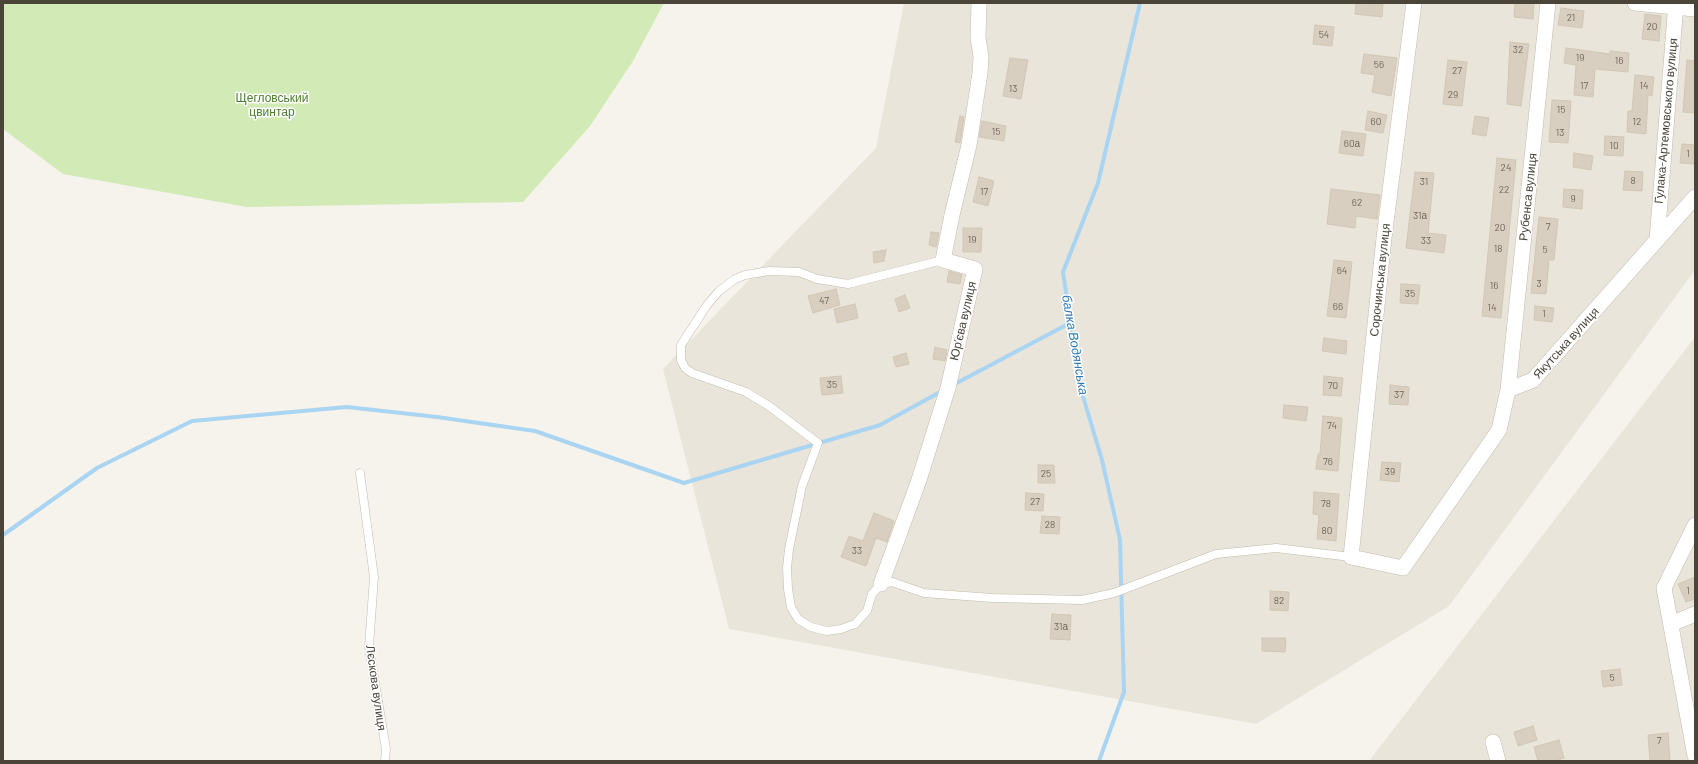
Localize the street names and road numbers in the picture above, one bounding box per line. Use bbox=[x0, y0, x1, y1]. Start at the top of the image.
street label: Гулака-Артемовського вулиця bbox=[1652, 38, 1680, 204]
street label: Рубенса вулиця bbox=[1516, 152, 1540, 242]
street label: Сорочинська вулиця bbox=[1367, 223, 1393, 337]
street label: Юр’єва вулиця bbox=[947, 280, 979, 362]
street label: Якутська вулиця bbox=[1530, 304, 1602, 382]
street label: Лєскова вулиця bbox=[363, 644, 389, 732]

